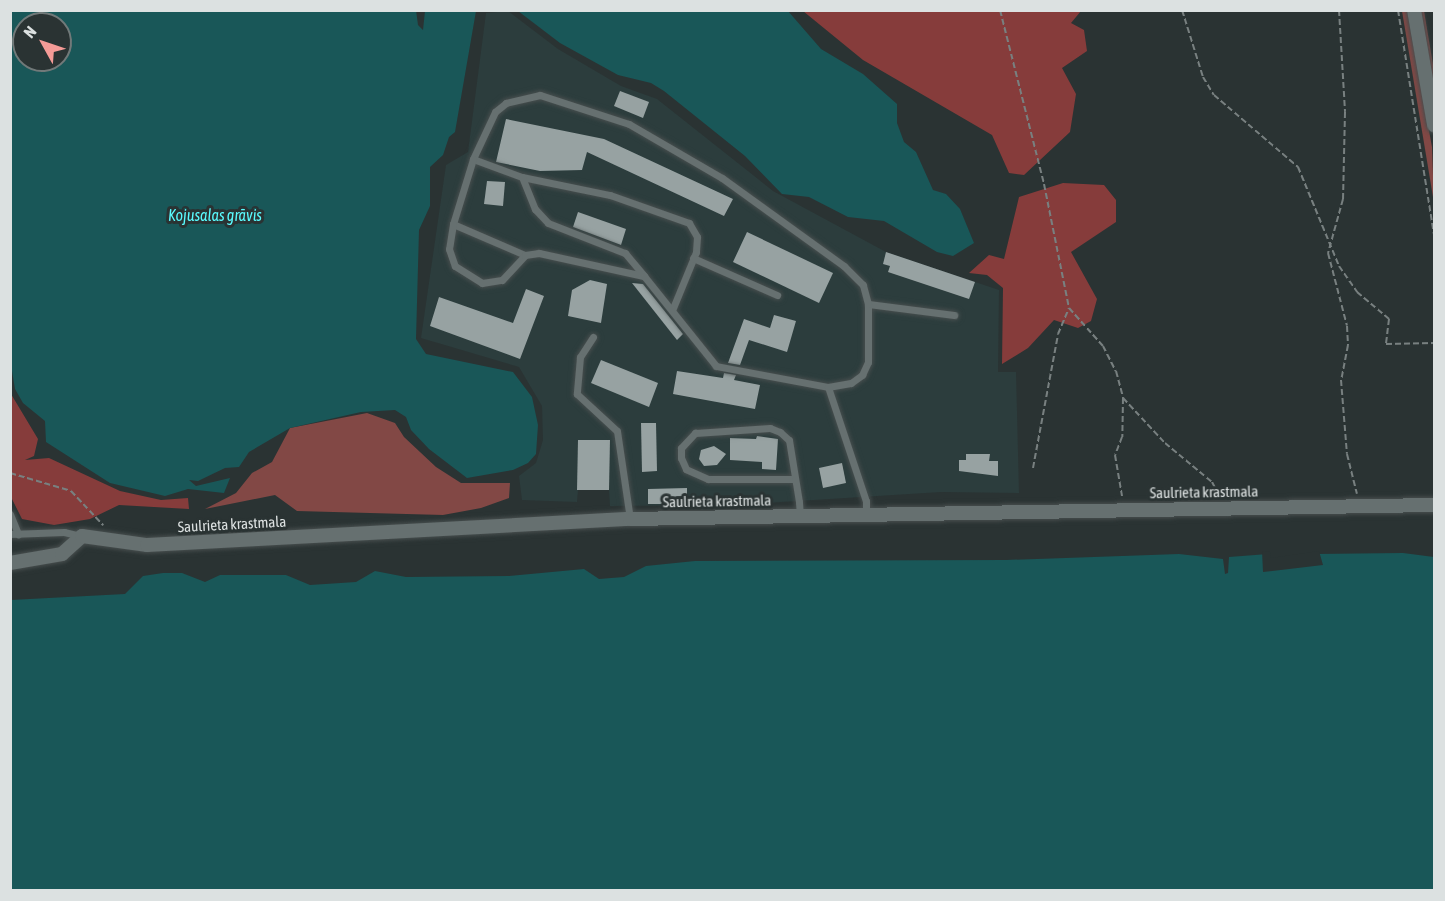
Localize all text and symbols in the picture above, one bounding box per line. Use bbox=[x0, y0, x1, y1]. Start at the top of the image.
north arrow bbox=[12, 12, 72, 72]
text: N bbox=[20, 22, 40, 41]
water label: Kojusalas grāvis bbox=[168, 205, 262, 225]
street label: Saulrieta krastmala bbox=[1150, 482, 1258, 502]
street label: Saulrieta krastmala bbox=[663, 491, 771, 511]
street label: Saulrieta krastmala bbox=[177, 512, 287, 536]

